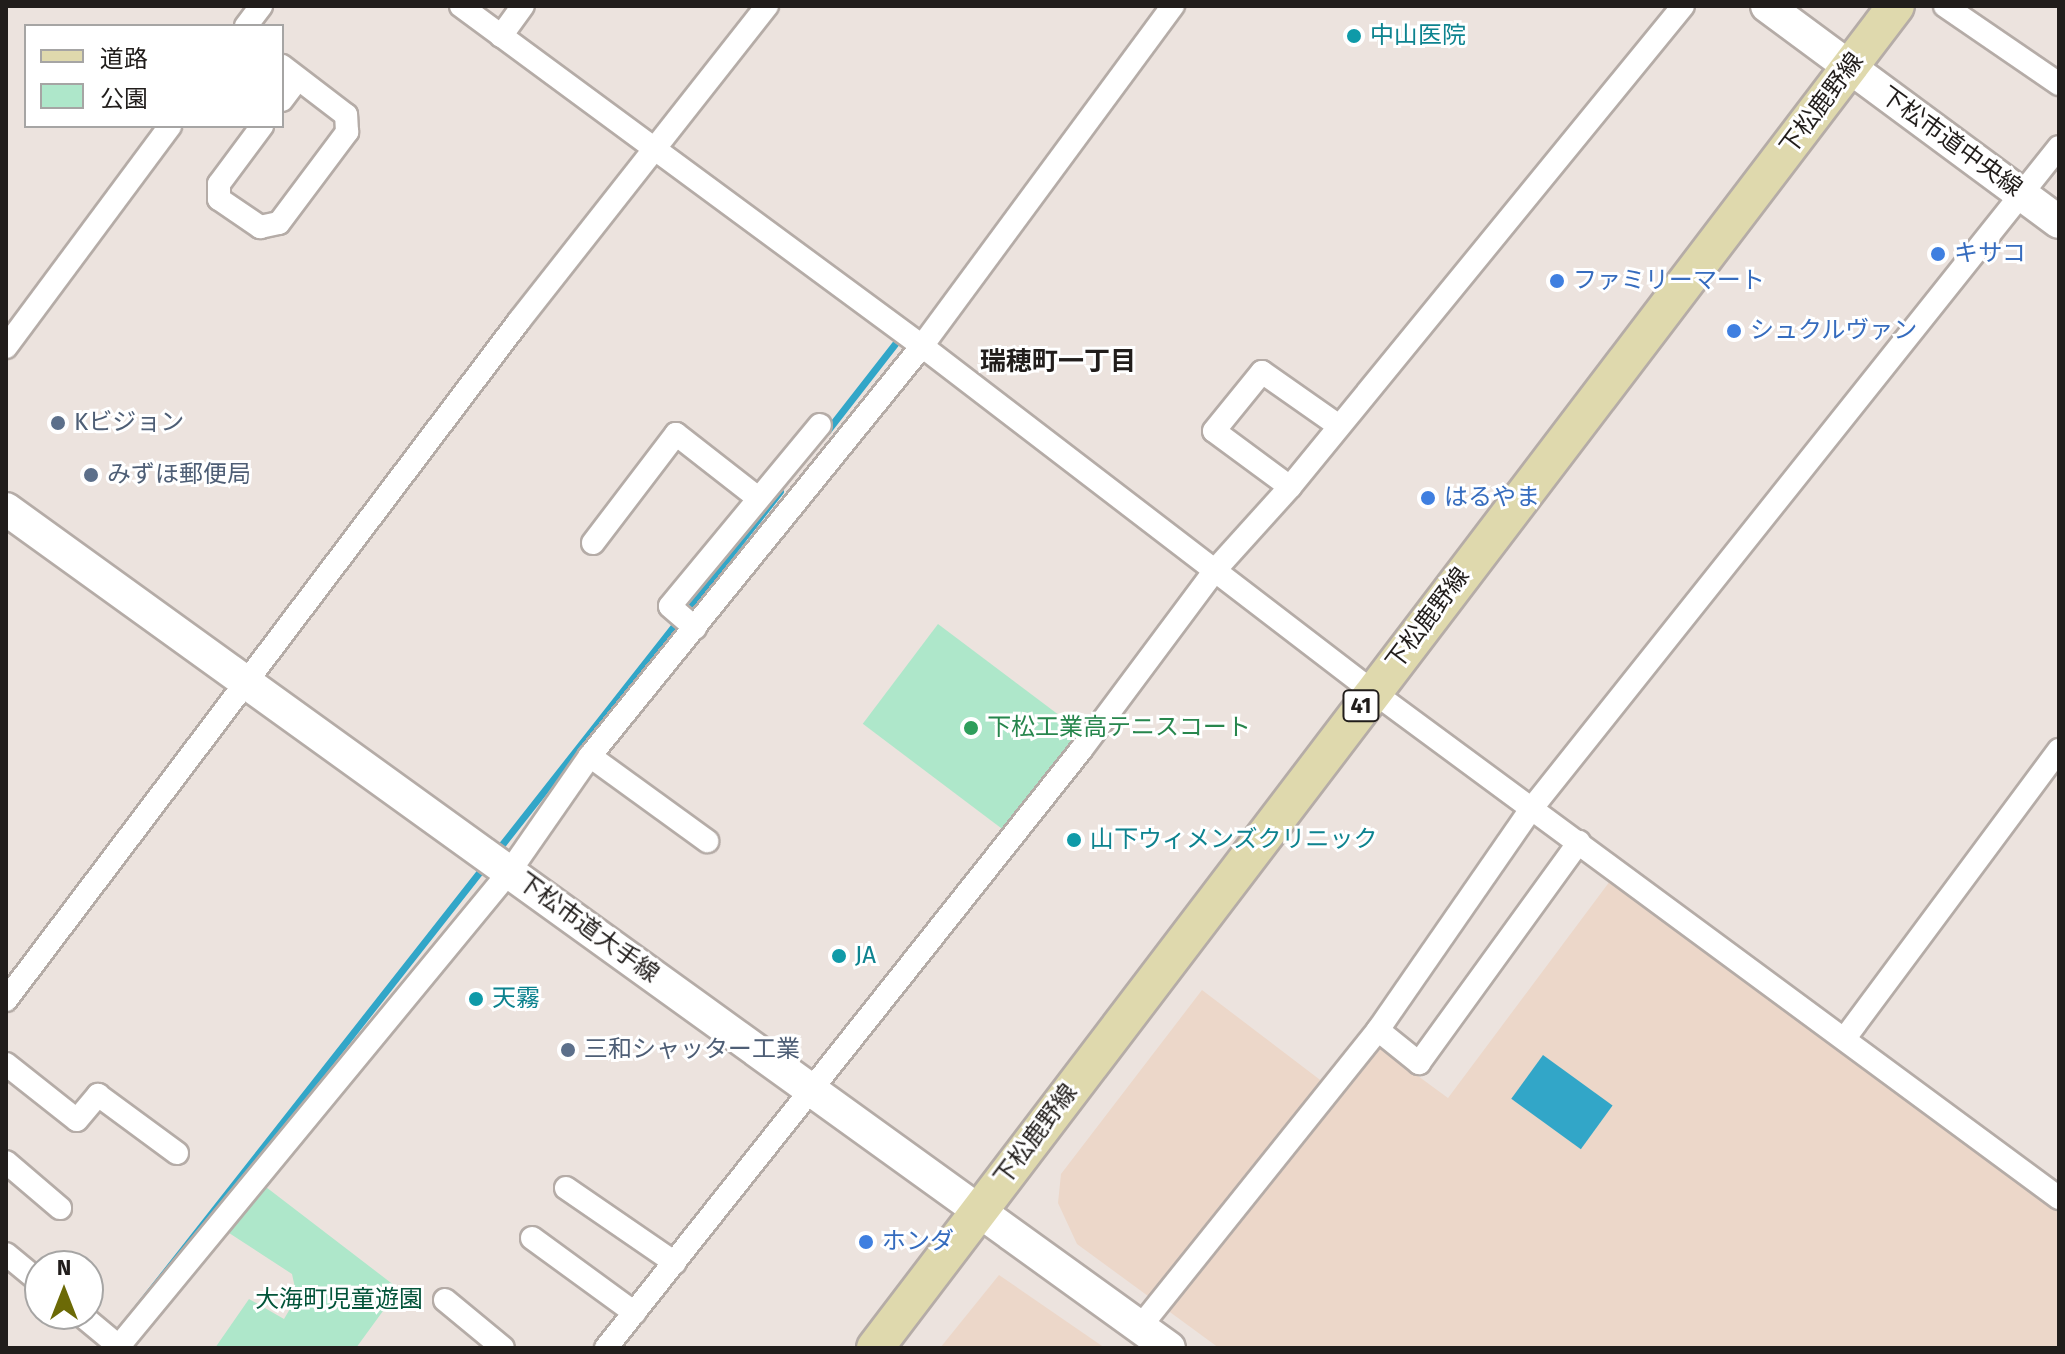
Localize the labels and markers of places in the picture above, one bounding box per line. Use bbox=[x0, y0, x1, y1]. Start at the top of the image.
place label: 中山医院 bbox=[1370, 22, 1466, 50]
marker: 中山医院 bbox=[1345, 27, 1363, 45]
place label: キサコ bbox=[1954, 240, 2026, 268]
marker: キサコ bbox=[1929, 245, 1947, 263]
place label: ファミリーマート bbox=[1573, 267, 1765, 295]
marker: ファミリーマート bbox=[1548, 272, 1566, 290]
place label: シュクルヴァン bbox=[1750, 317, 1918, 345]
marker: シュクルヴァン bbox=[1725, 322, 1743, 340]
place label: Kビジョン bbox=[74, 409, 184, 437]
marker: Kビジョン bbox=[49, 414, 67, 432]
place label: みずほ郵便局 bbox=[107, 461, 251, 489]
marker: みずほ郵便局 bbox=[82, 466, 100, 484]
place label: はるやま bbox=[1444, 484, 1540, 512]
marker: はるやま bbox=[1419, 489, 1437, 507]
place label: 下松工業高テニスコート bbox=[987, 714, 1251, 742]
marker: 下松工業高テニスコート bbox=[962, 719, 980, 737]
place label: 山下ウィメンズクリニック bbox=[1090, 826, 1378, 854]
marker: 山下ウィメンズクリニック bbox=[1065, 831, 1083, 849]
place label: JA bbox=[855, 942, 876, 970]
marker: JA bbox=[830, 947, 848, 965]
place label: 天霧 bbox=[492, 985, 540, 1013]
marker: 天霧 bbox=[467, 990, 485, 1008]
place label: 三和シャッター工業 bbox=[584, 1036, 800, 1064]
marker: 三和シャッター工業 bbox=[559, 1041, 577, 1059]
place label: ホンダ bbox=[882, 1228, 954, 1256]
marker: ホンダ bbox=[857, 1233, 875, 1251]

